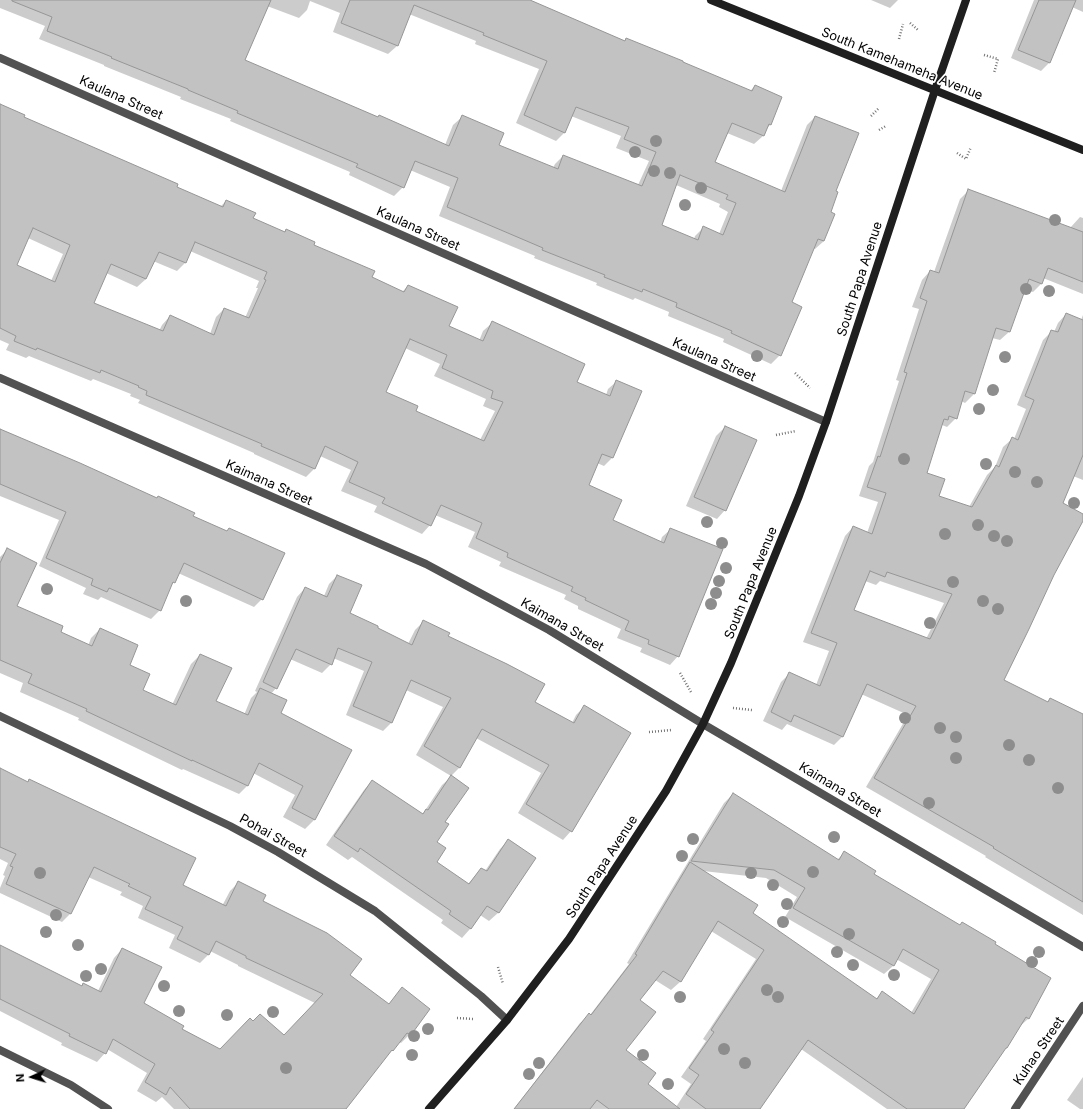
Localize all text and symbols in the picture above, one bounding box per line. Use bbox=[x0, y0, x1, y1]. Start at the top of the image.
street label: South Kamehameha Avenue bbox=[819, 24, 985, 104]
street label: Kaulana Street bbox=[77, 73, 165, 123]
street label: Kaulana Street bbox=[374, 204, 462, 254]
street label: South Papa Avenue bbox=[834, 220, 886, 338]
street label: Kaulana Street bbox=[670, 335, 758, 385]
street label: Kaimana Street bbox=[223, 457, 315, 509]
street label: South Papa Avenue bbox=[721, 525, 781, 641]
street label: Kaimana Street bbox=[518, 595, 606, 655]
street label: Kaimana Street bbox=[796, 759, 884, 821]
street label: Pohai Street bbox=[237, 811, 309, 861]
street label: South Papa Avenue bbox=[563, 813, 641, 921]
street label: Kuhao Street bbox=[1010, 1014, 1068, 1088]
north arrow bbox=[12, 1057, 52, 1097]
text: N bbox=[13, 1073, 27, 1083]

